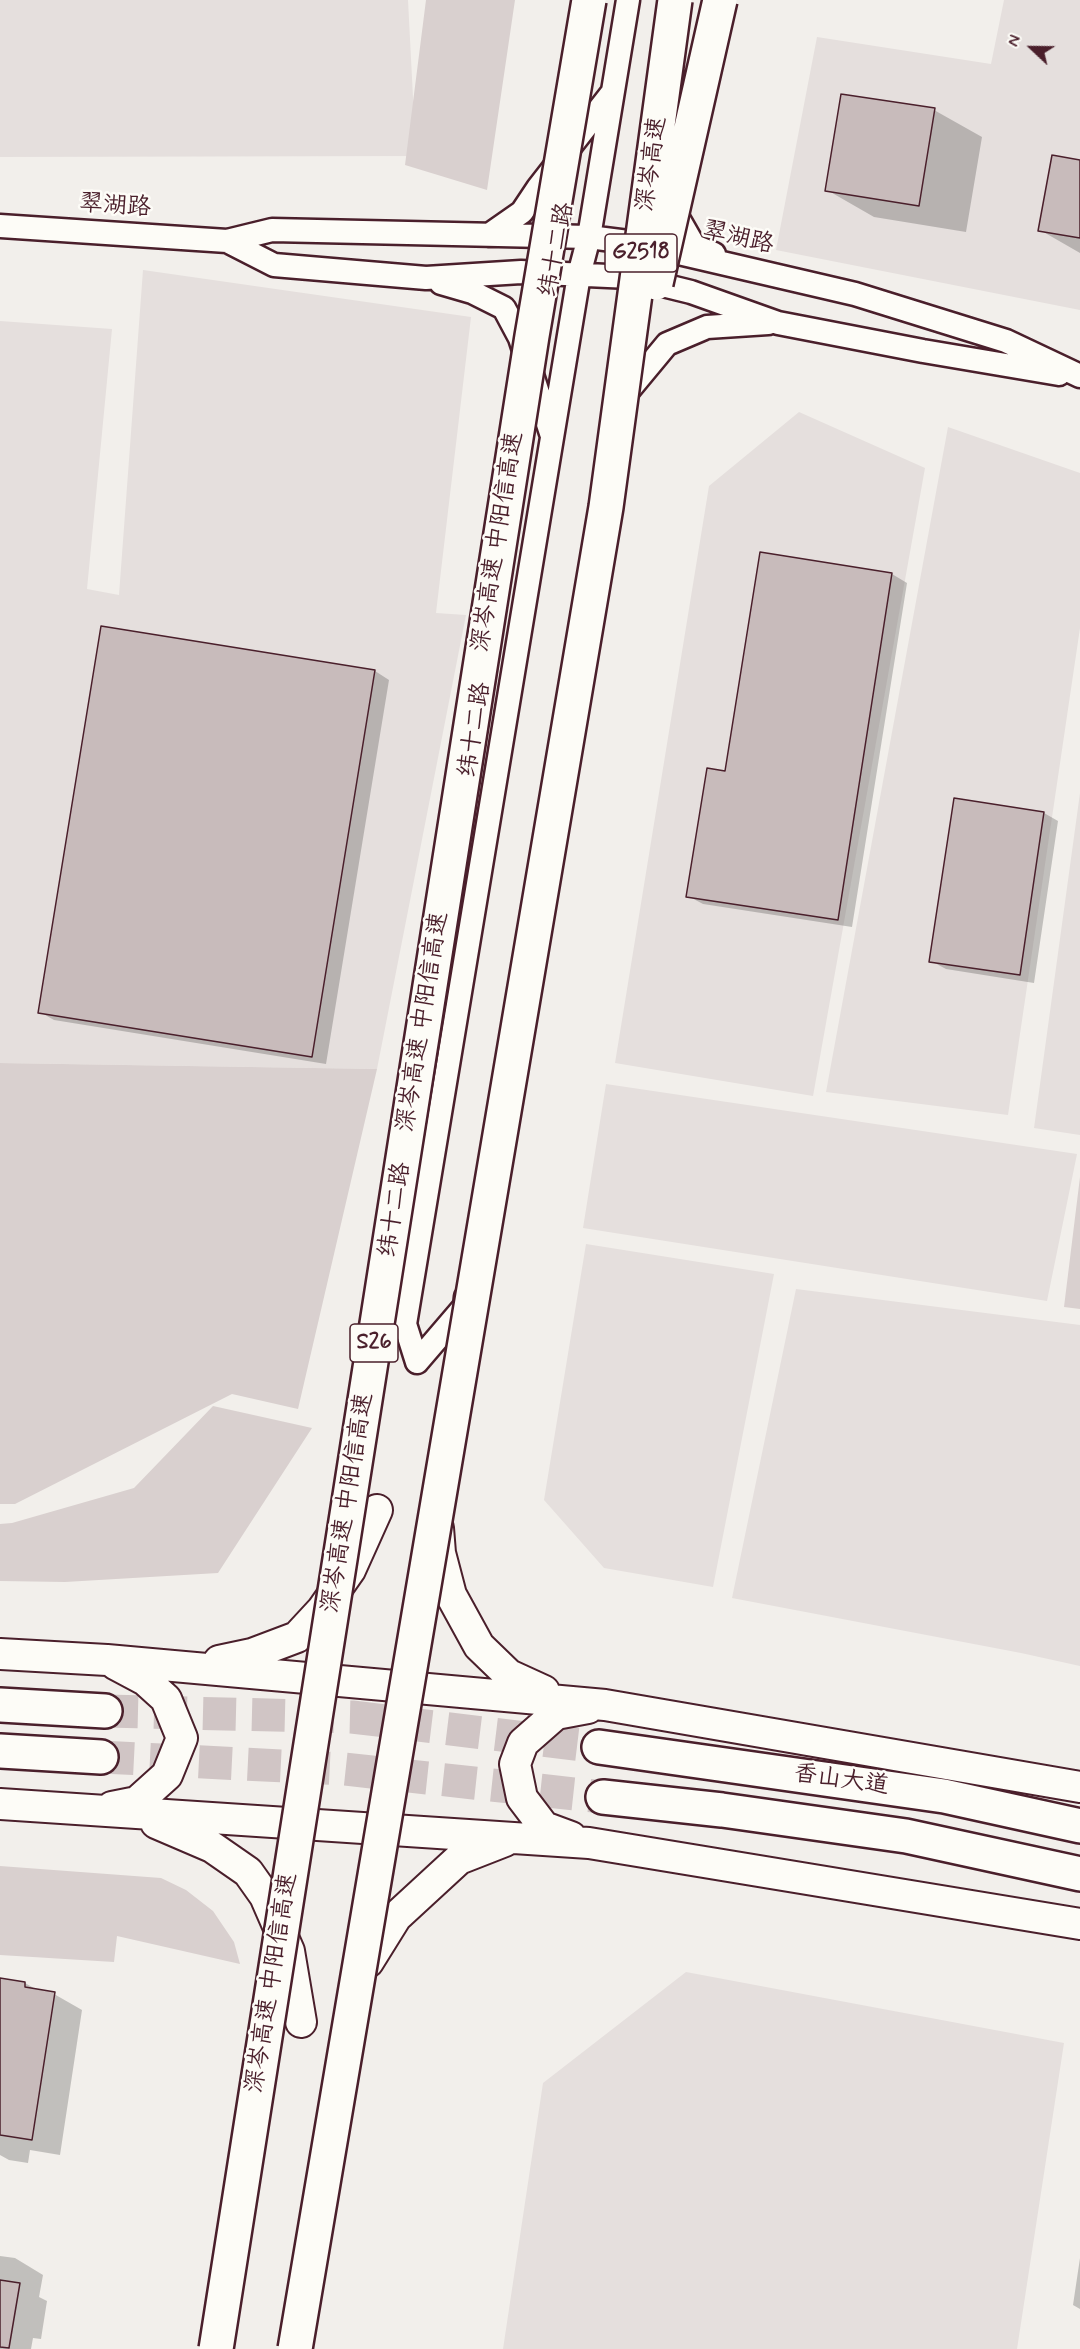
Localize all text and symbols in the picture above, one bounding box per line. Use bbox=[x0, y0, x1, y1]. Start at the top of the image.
north arrow bbox=[1002, 18, 1062, 78]
text: N bbox=[1003, 32, 1027, 50]
street label: 深岑高速 bbox=[632, 114, 674, 214]
street label: 翠湖路 bbox=[78, 190, 152, 224]
street label: 纬十二路 bbox=[535, 200, 581, 300]
street label: 翠湖路 bbox=[700, 217, 776, 261]
road number: G2518 bbox=[605, 234, 677, 272]
street label: 深岑高速 中阳信高速 bbox=[467, 430, 531, 654]
street label: 纬十二路 bbox=[454, 680, 498, 780]
street label: 深岑高速 中阳信高速 bbox=[392, 910, 456, 1134]
street label: 纬十二路 bbox=[374, 1160, 418, 1260]
road number: S26 bbox=[350, 1324, 398, 1362]
street label: 深岑高速 中阳信高速 bbox=[317, 1391, 381, 1615]
street label: 香山大道 bbox=[791, 1760, 891, 1802]
street label: 深岑高速 中阳信高速 bbox=[241, 1871, 305, 2095]

